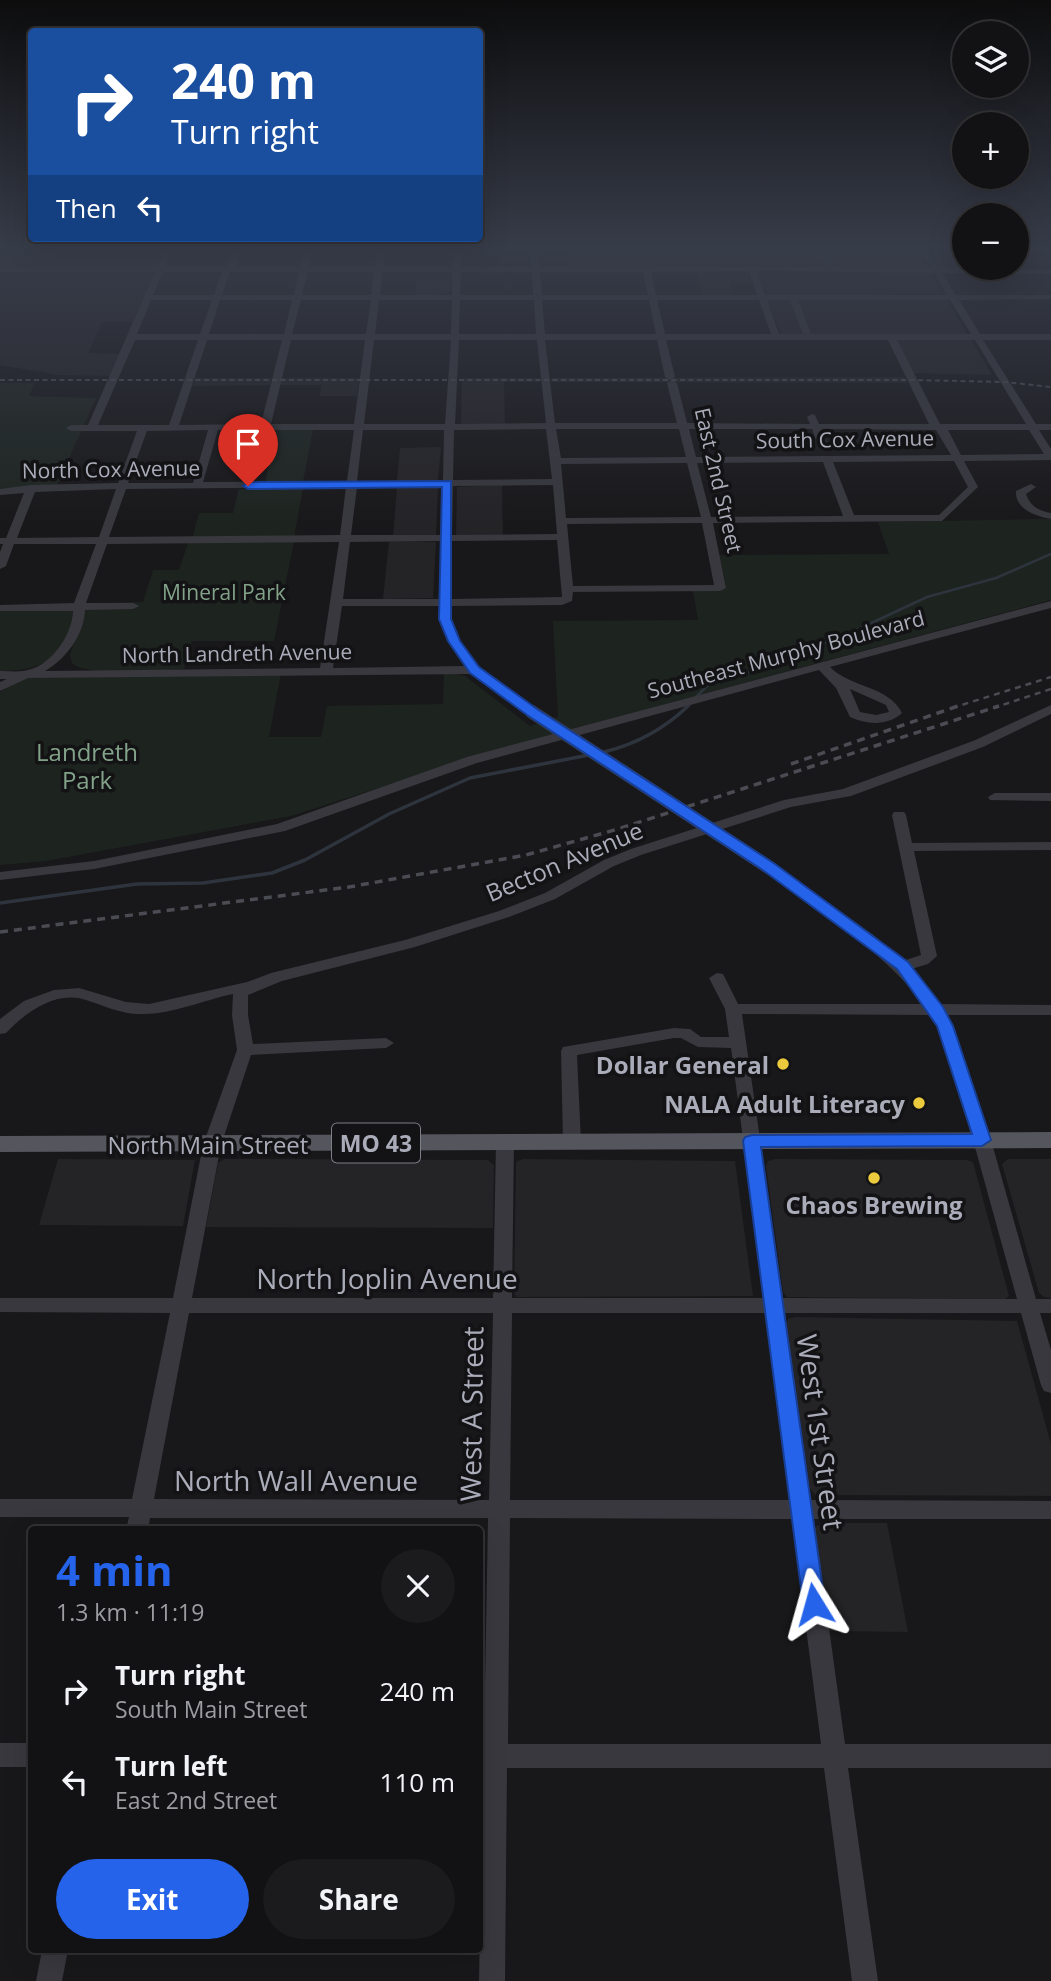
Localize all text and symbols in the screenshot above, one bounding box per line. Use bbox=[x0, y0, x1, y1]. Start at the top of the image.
map controls bbox=[952, 21, 1029, 280]
button: layers bbox=[952, 21, 1029, 98]
text: 240 m bbox=[171, 47, 316, 113]
icon: right bbox=[56, 56, 147, 147]
text: Turn right bbox=[171, 110, 319, 153]
button: + bbox=[952, 112, 1029, 189]
icon: left bbox=[131, 189, 169, 227]
text: Then bbox=[56, 190, 117, 226]
button: − bbox=[952, 203, 1029, 280]
street label: East 2nd Street bbox=[689, 405, 749, 555]
pin bbox=[218, 414, 278, 486]
street label: South Cox Avenue bbox=[756, 423, 934, 455]
icon: arrive bbox=[229, 425, 267, 463]
street label: North Cox Avenue bbox=[22, 453, 200, 485]
park label: Mineral Park bbox=[162, 578, 286, 606]
street label: Southeast Murphy Boulevard bbox=[644, 604, 928, 704]
street label: North Landreth Avenue bbox=[122, 637, 352, 669]
park label: Landreth Park bbox=[36, 735, 138, 796]
street label: Becton Avenue bbox=[480, 813, 648, 909]
place label: Dollar General bbox=[596, 1048, 769, 1081]
marker: Dollar General bbox=[775, 1056, 791, 1072]
place label: NALA Adult Literacy bbox=[664, 1087, 905, 1120]
marker: NALA Adult Literacy bbox=[911, 1095, 927, 1111]
road number: MO 43 bbox=[332, 1124, 420, 1162]
street label: North Main Street bbox=[108, 1128, 308, 1161]
marker: Chaos Brewing bbox=[866, 1170, 882, 1186]
place label: Chaos Brewing bbox=[786, 1188, 963, 1221]
street label: North Joplin Avenue bbox=[256, 1259, 518, 1297]
street label: West A Street bbox=[450, 1326, 492, 1502]
street label: West 1st Street bbox=[788, 1332, 854, 1532]
street label: North Wall Avenue bbox=[174, 1461, 418, 1499]
text: 4 min bbox=[56, 1541, 173, 1598]
button: close bbox=[381, 1549, 455, 1623]
position arrow bbox=[777, 1567, 851, 1641]
text: 1.3 km · 11:19 bbox=[56, 1596, 204, 1628]
text: Turn right bbox=[115, 1657, 246, 1693]
icon: right bbox=[56, 1672, 94, 1710]
text: 240 m bbox=[380, 1673, 455, 1709]
text: South Main Street bbox=[115, 1693, 307, 1725]
text: Turn left bbox=[115, 1748, 227, 1784]
icon: left bbox=[56, 1763, 94, 1801]
text: 110 m bbox=[380, 1764, 455, 1800]
text: East 2nd Street bbox=[115, 1784, 277, 1816]
button: Exit bbox=[56, 1859, 249, 1939]
button: Share bbox=[263, 1859, 455, 1939]

